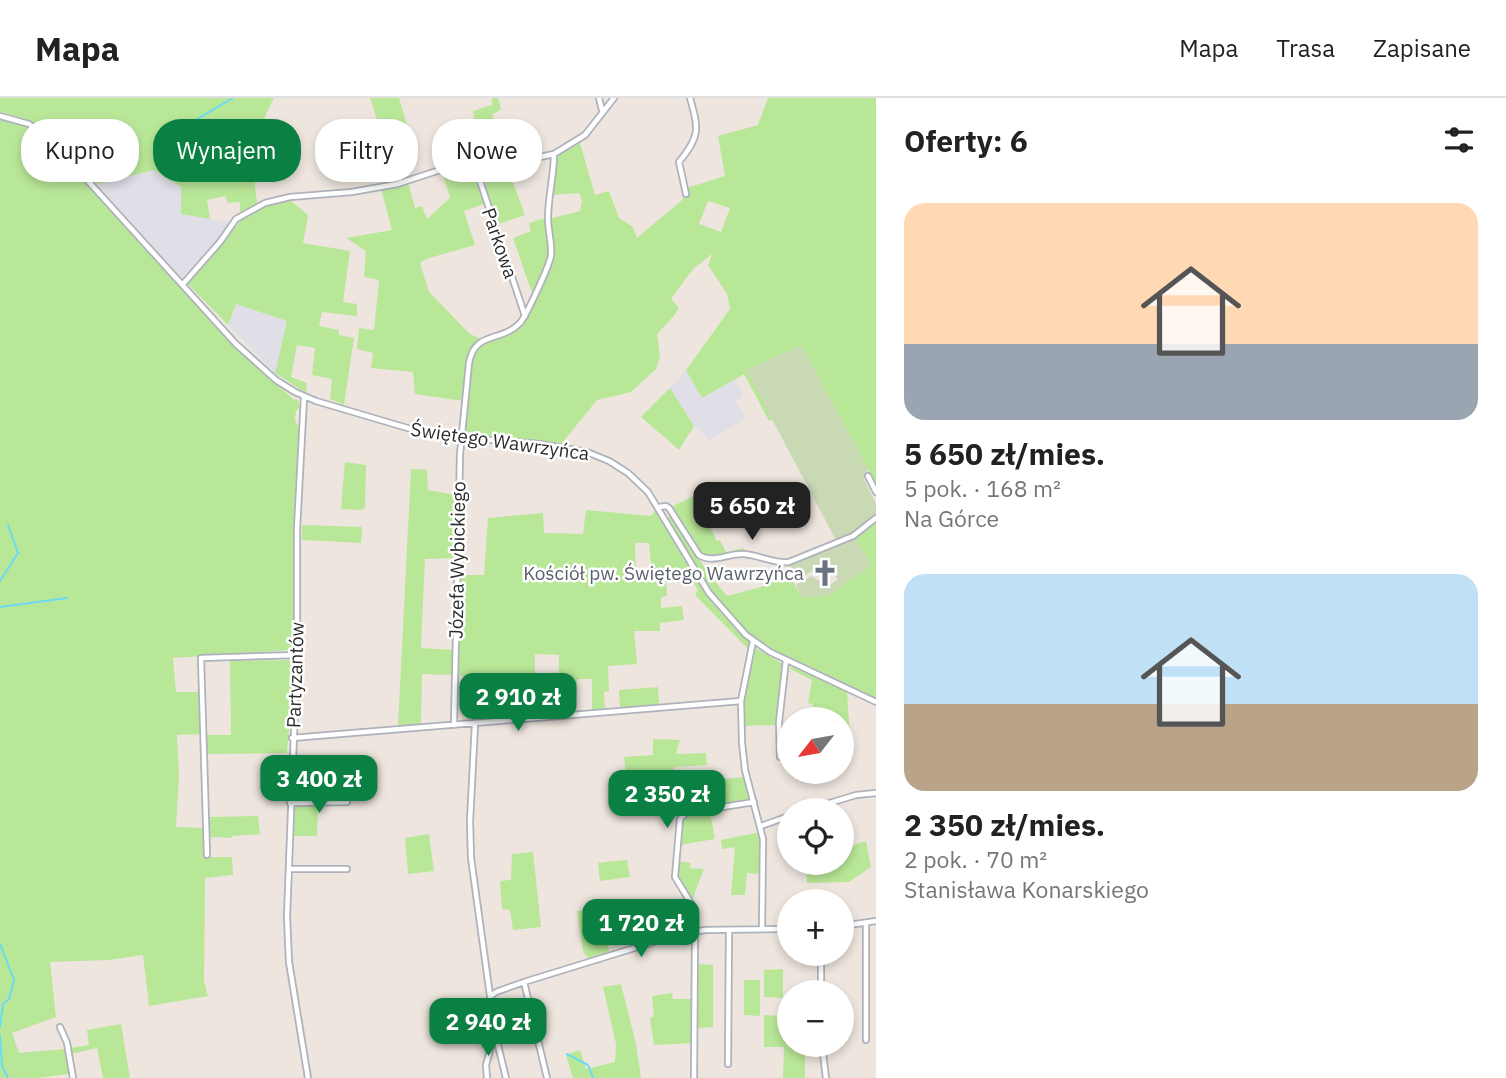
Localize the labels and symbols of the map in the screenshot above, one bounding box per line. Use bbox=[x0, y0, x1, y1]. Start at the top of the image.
street label: Parkowa bbox=[477, 204, 523, 282]
street label: Świętego Wawrzyńca bbox=[409, 417, 591, 465]
street label: Józefa Wybickiego bbox=[444, 481, 470, 639]
pin: 5 650 zł bbox=[680, 482, 824, 542]
church icon: Kościół pw. Świętego Wawrzyńca bbox=[810, 558, 840, 588]
place label: Kościół pw. Świętego Wawrzyńca bbox=[523, 561, 804, 585]
street label: Partyzantów bbox=[281, 622, 309, 728]
pin: 2 910 zł bbox=[446, 674, 590, 733]
north arrow bbox=[777, 707, 854, 784]
pin: 3 400 zł bbox=[247, 756, 391, 815]
pin: 2 350 zł bbox=[595, 770, 739, 830]
pin: 1 720 zł bbox=[569, 900, 713, 959]
pin: 2 940 zł bbox=[416, 998, 560, 1058]

